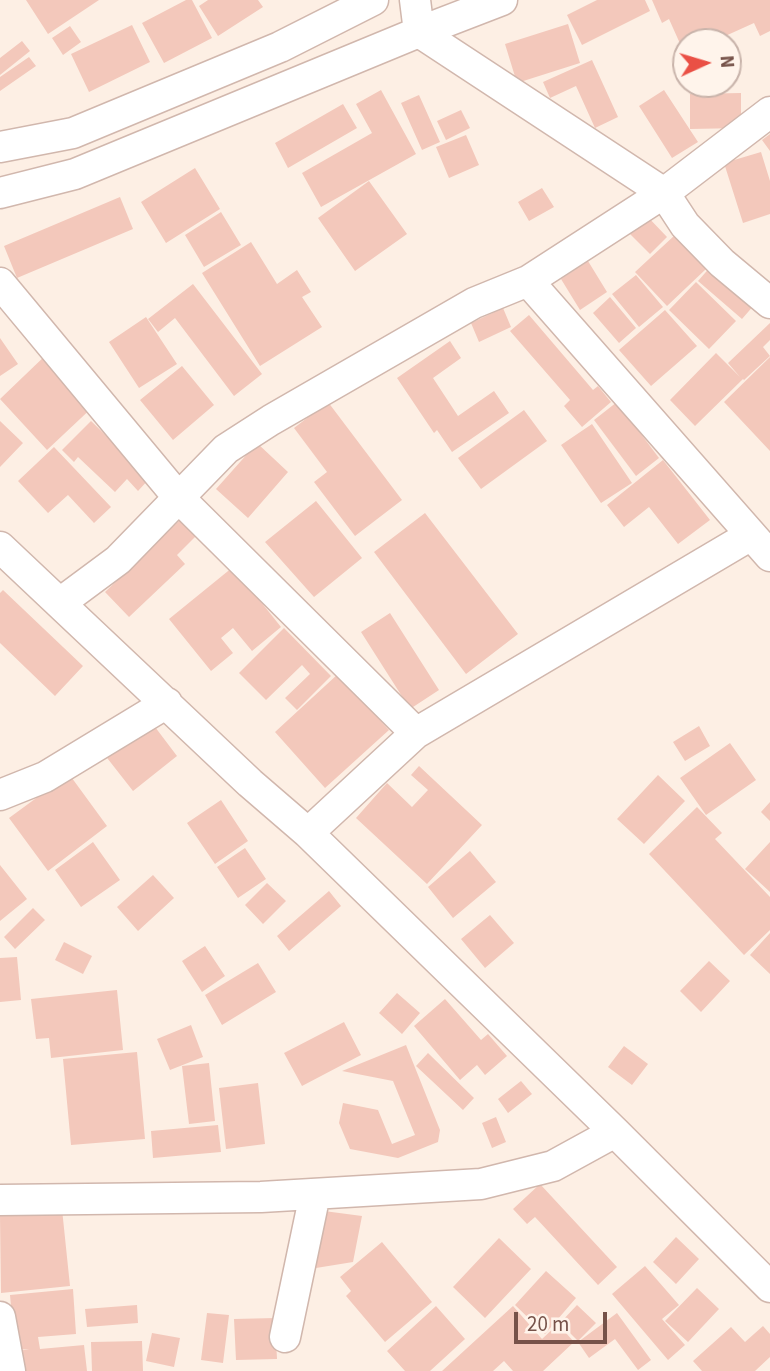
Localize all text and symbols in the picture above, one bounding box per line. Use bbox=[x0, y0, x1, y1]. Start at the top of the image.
north arrow bbox=[672, 28, 742, 98]
text: N bbox=[713, 54, 740, 69]
scale bar bbox=[518, 1298, 611, 1342]
text: 20 m bbox=[527, 1309, 569, 1339]

